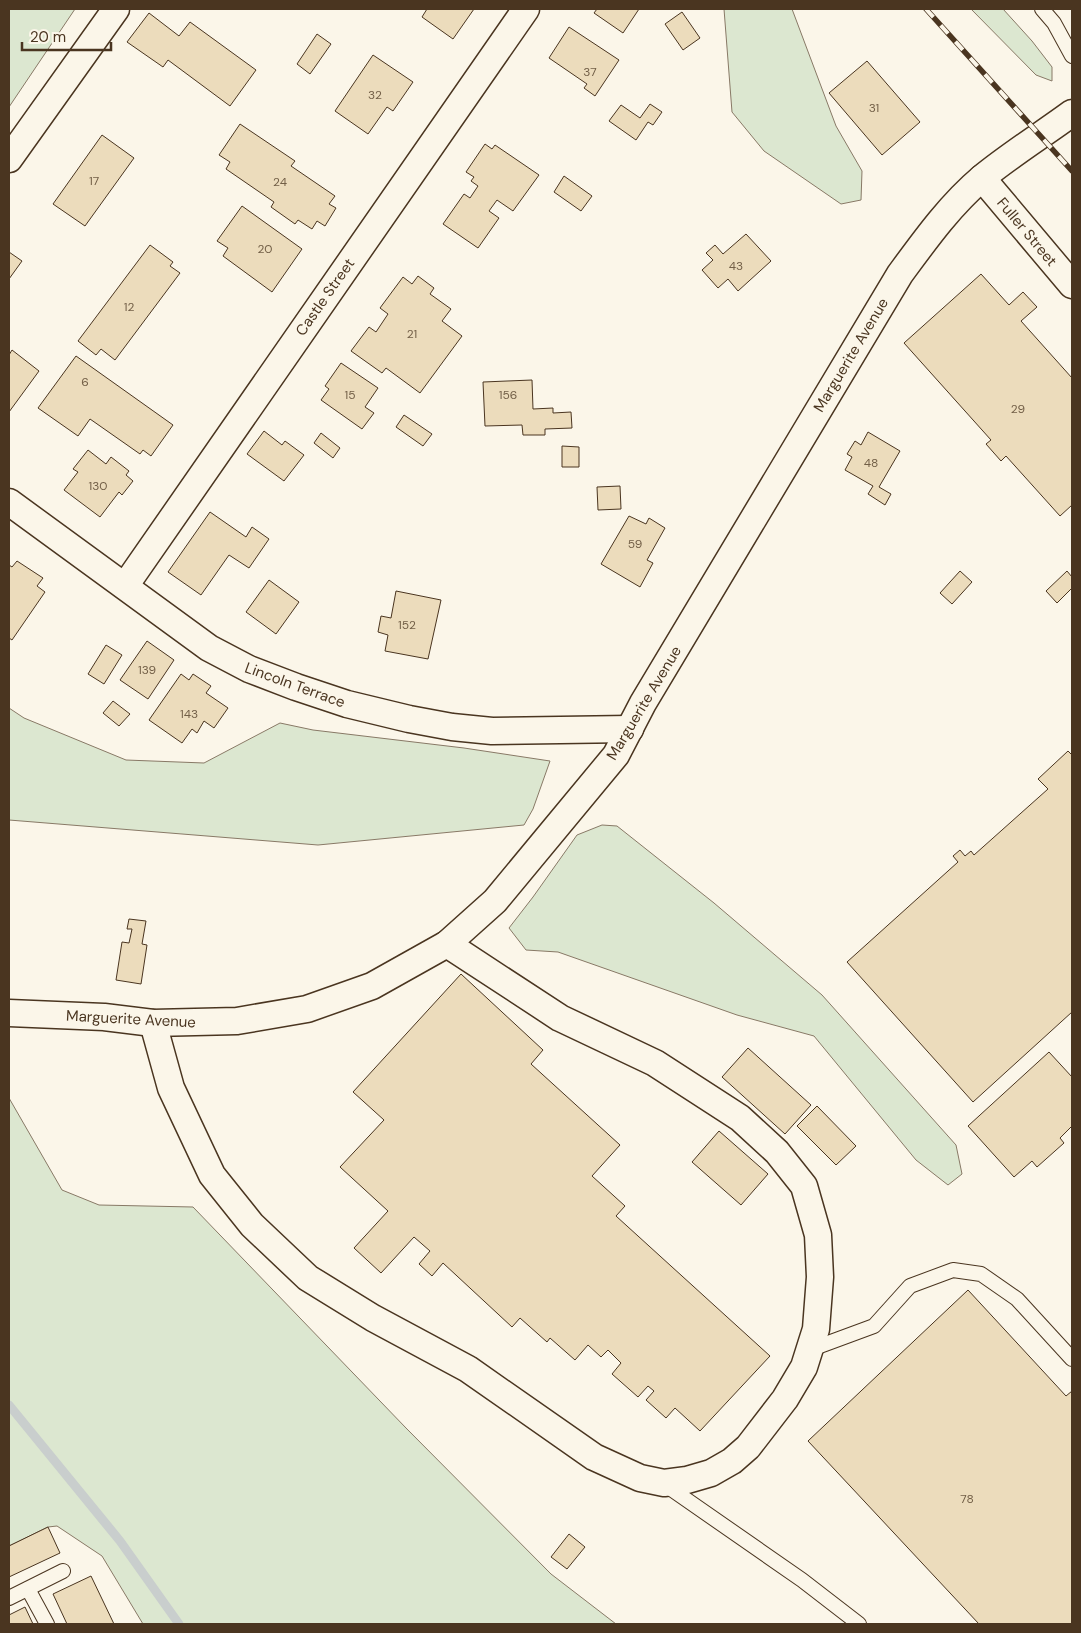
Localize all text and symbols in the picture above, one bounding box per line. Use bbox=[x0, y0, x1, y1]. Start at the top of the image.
scale bar bbox=[22, 20, 111, 52]
text: 20 m bbox=[30, 27, 66, 47]
house number: 37 bbox=[583, 64, 597, 80]
house number: 32 bbox=[368, 87, 382, 103]
house number: 31 bbox=[869, 100, 879, 116]
house number: 17 bbox=[89, 173, 99, 189]
house number: 24 bbox=[273, 174, 287, 190]
street label: Fuller Street bbox=[992, 193, 1062, 271]
house number: 20 bbox=[257, 241, 273, 257]
street label: Castle Street bbox=[291, 254, 359, 340]
house number: 43 bbox=[729, 258, 743, 274]
street label: Marguerite Avenue bbox=[809, 294, 893, 416]
house number: 12 bbox=[124, 299, 134, 315]
house number: 21 bbox=[407, 326, 417, 342]
house number: 6 bbox=[81, 374, 89, 390]
house number: 15 bbox=[344, 387, 356, 403]
house number: 156 bbox=[499, 387, 517, 403]
house number: 29 bbox=[1011, 401, 1025, 417]
house number: 48 bbox=[864, 455, 878, 471]
house number: 130 bbox=[88, 478, 108, 494]
house number: 59 bbox=[628, 536, 642, 552]
house number: 152 bbox=[398, 617, 416, 633]
street label: Marguerite Avenue bbox=[602, 642, 686, 764]
street label: Lincoln Terrace bbox=[242, 658, 348, 712]
house number: 139 bbox=[138, 662, 156, 678]
house number: 143 bbox=[180, 706, 198, 722]
street label: Marguerite Avenue bbox=[66, 1006, 196, 1032]
house number: 78 bbox=[960, 1491, 974, 1507]

